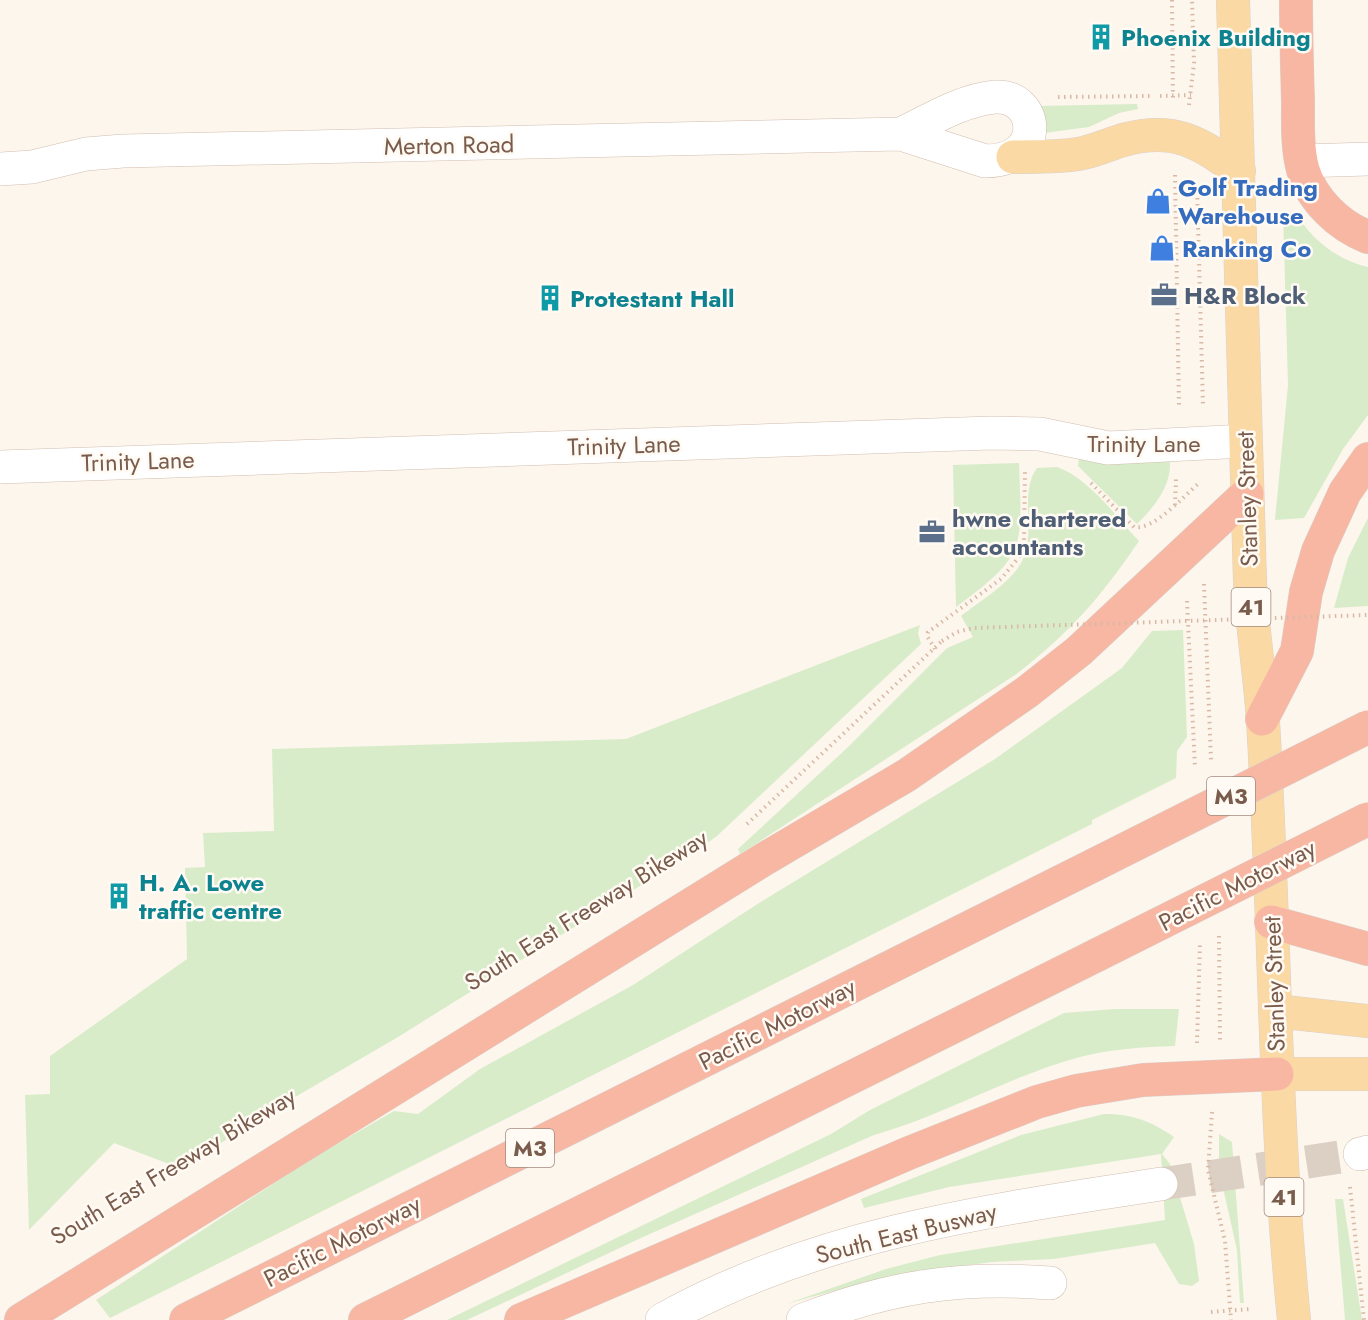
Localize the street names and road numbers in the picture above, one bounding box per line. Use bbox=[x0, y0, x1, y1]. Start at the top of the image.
street label: Merton Road bbox=[383, 126, 515, 164]
street label: Trinity Lane bbox=[567, 426, 681, 464]
street label: Trinity Lane bbox=[1087, 426, 1201, 461]
street label: Stanley Street bbox=[1227, 430, 1267, 567]
street label: Trinity Lane bbox=[81, 442, 195, 480]
road number: 41 bbox=[1232, 588, 1270, 626]
road number: M3 bbox=[1207, 777, 1255, 815]
street label: South East Freeway Bikeway bbox=[457, 820, 715, 999]
street label: Pacific Motorway bbox=[1152, 830, 1322, 940]
street label: Stanley Street bbox=[1254, 915, 1294, 1052]
street label: Pacific Motorway bbox=[692, 969, 862, 1079]
street label: South East Freeway Bikeway bbox=[43, 1078, 303, 1253]
road number: M3 bbox=[506, 1129, 554, 1167]
road number: 41 bbox=[1264, 1178, 1304, 1216]
street label: Pacific Motorway bbox=[257, 1186, 427, 1296]
street label: South East Busway bbox=[812, 1193, 1001, 1272]

